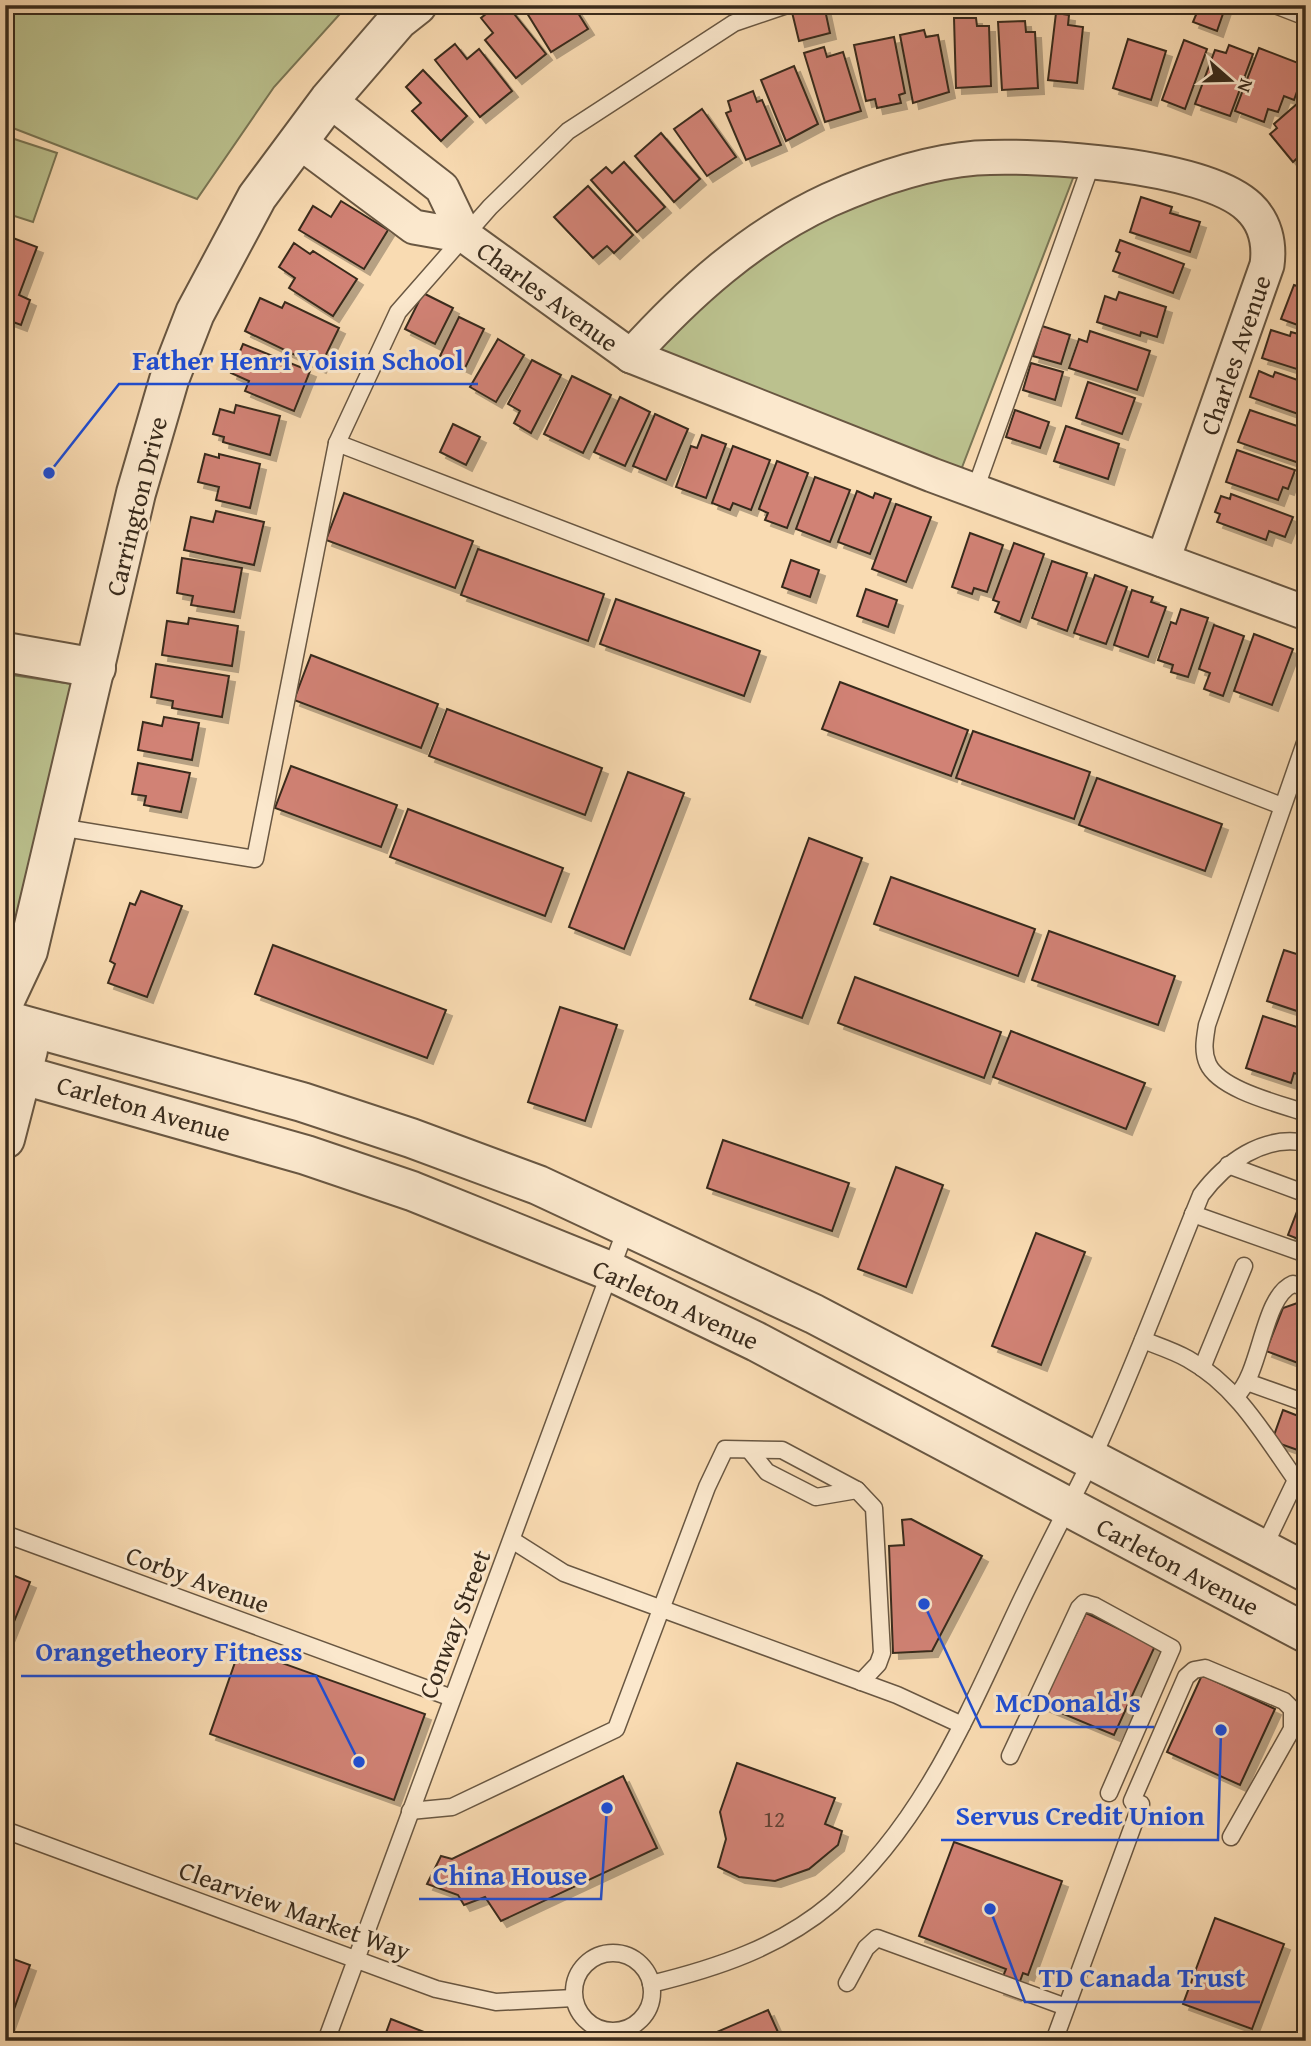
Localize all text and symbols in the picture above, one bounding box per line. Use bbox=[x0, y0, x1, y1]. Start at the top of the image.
north arrow bbox=[1196, 46, 1266, 116]
text: N bbox=[1231, 75, 1261, 97]
street label: Charles Avenue bbox=[469, 231, 627, 361]
street label: Charles Avenue bbox=[1189, 270, 1281, 440]
callout: Father Henri Voisin School bbox=[119, 335, 478, 384]
text: Father Henri Voisin School bbox=[132, 339, 464, 380]
street label: Carrington Drive bbox=[95, 412, 177, 600]
street label: Carleton Avenue bbox=[52, 1065, 236, 1151]
street label: Carleton Avenue bbox=[587, 1248, 765, 1360]
street label: Carleton Avenue bbox=[1090, 1507, 1266, 1625]
street label: Corby Avenue bbox=[121, 1535, 275, 1623]
street label: Conway Street bbox=[408, 1544, 500, 1704]
callout: Orangetheory Fitness bbox=[21, 1627, 316, 1676]
text: Orangetheory Fitness bbox=[36, 1630, 302, 1671]
callout: McDonald's bbox=[981, 1678, 1154, 1727]
text: McDonald's bbox=[995, 1681, 1141, 1722]
callout: Servus Credit Union bbox=[941, 1791, 1218, 1840]
text: Servus Credit Union bbox=[956, 1794, 1205, 1835]
house number: 12 bbox=[763, 1802, 785, 1835]
street label: Clearview Market Way bbox=[174, 1850, 416, 1970]
callout: China House bbox=[419, 1850, 601, 1899]
text: China House bbox=[433, 1854, 587, 1895]
callout: TD Canada Trust bbox=[1025, 1953, 1260, 2002]
text: TD Canada Trust bbox=[1039, 1956, 1246, 1997]

